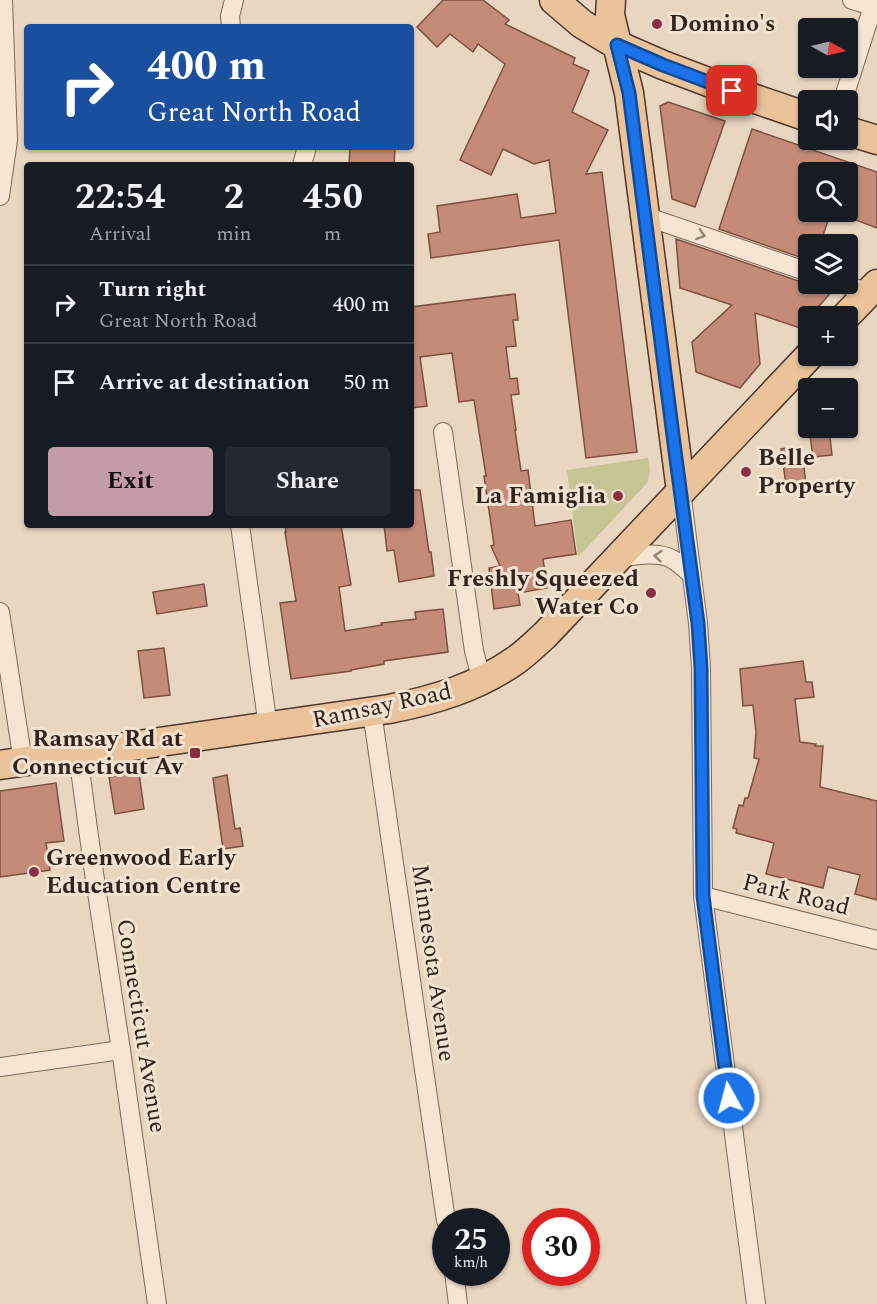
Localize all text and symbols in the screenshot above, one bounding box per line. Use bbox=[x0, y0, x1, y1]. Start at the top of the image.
place label: Domino's bbox=[669, 6, 776, 42]
marker: Domino's bbox=[650, 17, 664, 31]
north arrow bbox=[798, 18, 858, 78]
map controls bbox=[798, 18, 858, 438]
text: 400 m bbox=[147, 35, 266, 98]
icon: right bbox=[48, 48, 126, 126]
pin bbox=[706, 65, 757, 116]
icon: arrive bbox=[715, 74, 748, 107]
button: sound bbox=[798, 90, 858, 150]
text: Great North Road bbox=[147, 92, 361, 134]
button: search bbox=[798, 162, 858, 222]
text: 22:54 bbox=[75, 170, 165, 225]
text: 2 bbox=[224, 170, 244, 225]
text: 450 bbox=[302, 170, 363, 225]
text: Arrival bbox=[89, 219, 151, 249]
text: min bbox=[216, 219, 251, 249]
text: m bbox=[324, 219, 341, 249]
one-way arrow bbox=[695, 228, 706, 241]
button: layers bbox=[798, 234, 858, 294]
text: Turn right bbox=[99, 273, 206, 306]
icon: right bbox=[48, 288, 81, 321]
text: 400 m bbox=[333, 288, 390, 321]
text: Great North Road bbox=[99, 306, 257, 336]
button: + bbox=[798, 306, 858, 366]
icon: arrive bbox=[48, 366, 81, 399]
text: Arrive at destination bbox=[99, 366, 310, 399]
text: 50 m bbox=[344, 366, 390, 399]
button: − bbox=[798, 378, 858, 438]
place label: Belle Property bbox=[758, 440, 856, 504]
button: Exit bbox=[48, 447, 213, 516]
button: Share bbox=[225, 447, 390, 516]
marker: Belle Property bbox=[739, 465, 753, 479]
place label: La Famiglia bbox=[474, 478, 607, 514]
marker: La Famiglia bbox=[611, 489, 625, 503]
one-way arrow bbox=[653, 550, 662, 563]
place label: Freshly Squeezed Water Co bbox=[447, 561, 639, 625]
marker: Freshly Squeezed Water Co bbox=[644, 586, 658, 600]
street label: Ramsay Road bbox=[309, 674, 455, 738]
place label: Ramsay Rd at Connecticut Av bbox=[12, 721, 185, 785]
marker: Ramsay Rd at Connecticut Av bbox=[188, 746, 202, 760]
place label: Greenwood Early Education Centre bbox=[46, 840, 241, 904]
street label: Minnesota Avenue bbox=[401, 862, 465, 1064]
street label: Park Road bbox=[738, 864, 854, 926]
marker: Greenwood Early Education Centre bbox=[27, 865, 41, 879]
street label: Connecticut Avenue bbox=[106, 916, 176, 1136]
position arrow bbox=[697, 1066, 761, 1130]
speed limit sign: 30 bbox=[522, 1208, 600, 1286]
text: 25 bbox=[454, 1217, 488, 1263]
text: km/h bbox=[454, 1251, 488, 1274]

